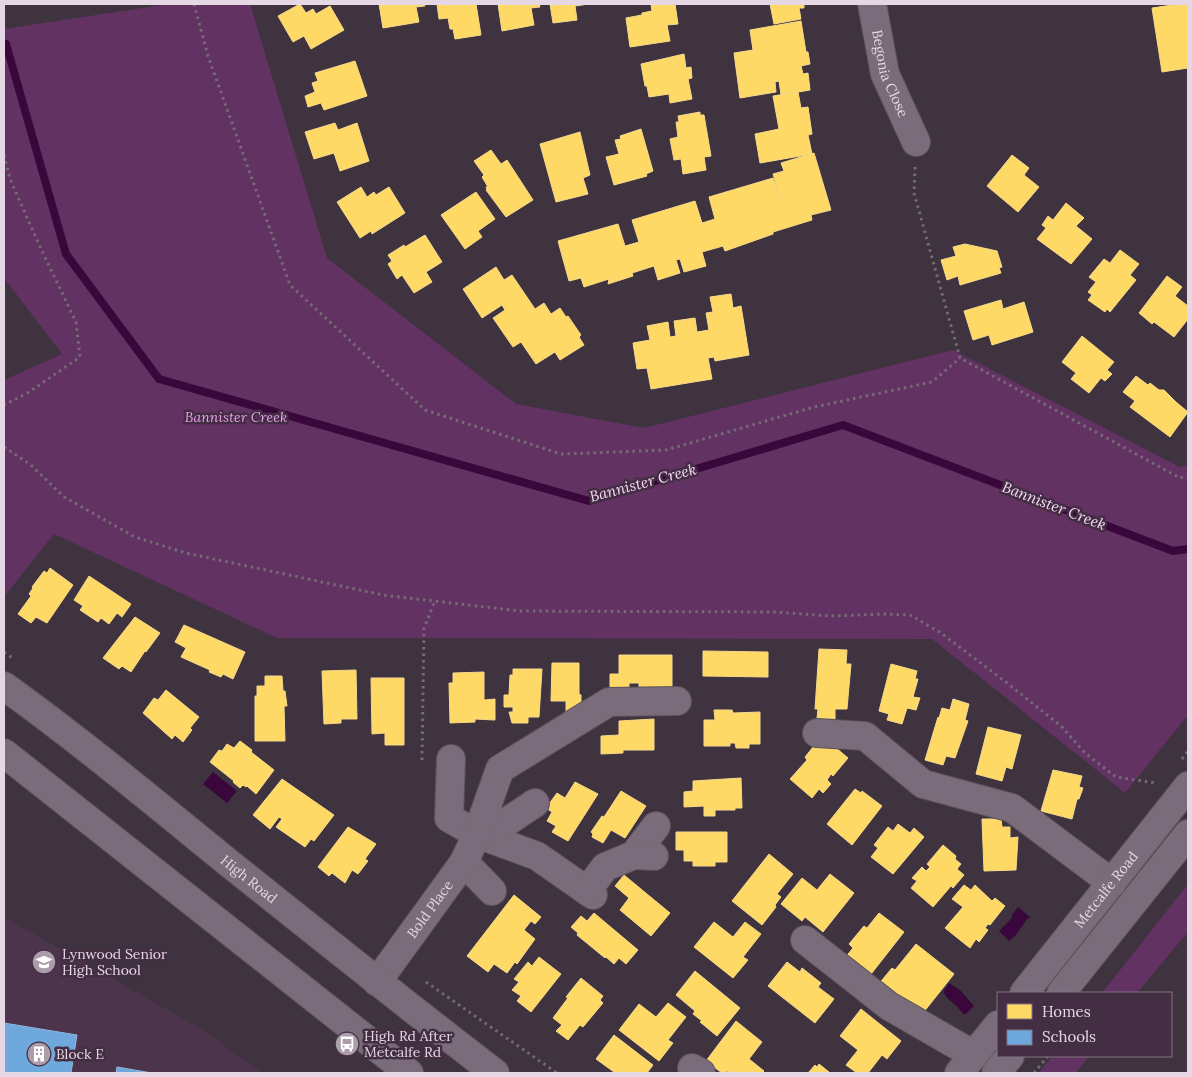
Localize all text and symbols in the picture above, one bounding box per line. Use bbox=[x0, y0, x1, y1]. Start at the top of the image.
street label: Begonia Close bbox=[868, 28, 913, 120]
park label: Bannister Creek bbox=[185, 408, 287, 426]
water label: Bannister Creek bbox=[587, 459, 698, 506]
water label: Bannister Creek bbox=[1000, 477, 1109, 534]
street label: Metcalfe Road bbox=[1070, 848, 1142, 931]
street label: High Road bbox=[217, 851, 281, 907]
street label: Bold Place bbox=[403, 876, 457, 942]
place label: Lynwood Senior High School bbox=[62, 945, 167, 979]
school or university icon: Lynwood Senior High School bbox=[31, 949, 57, 975]
legend bbox=[997, 992, 1172, 1057]
text: Homes bbox=[1042, 1002, 1091, 1021]
place label: High Rd After Metcalfe Rd bbox=[364, 1027, 452, 1061]
text: Schools bbox=[1042, 1027, 1096, 1046]
bus stop icon: High Rd After Metcalfe Rd bbox=[334, 1031, 360, 1057]
building icon: Block E bbox=[26, 1041, 52, 1067]
place label: Block E bbox=[56, 1045, 104, 1063]

